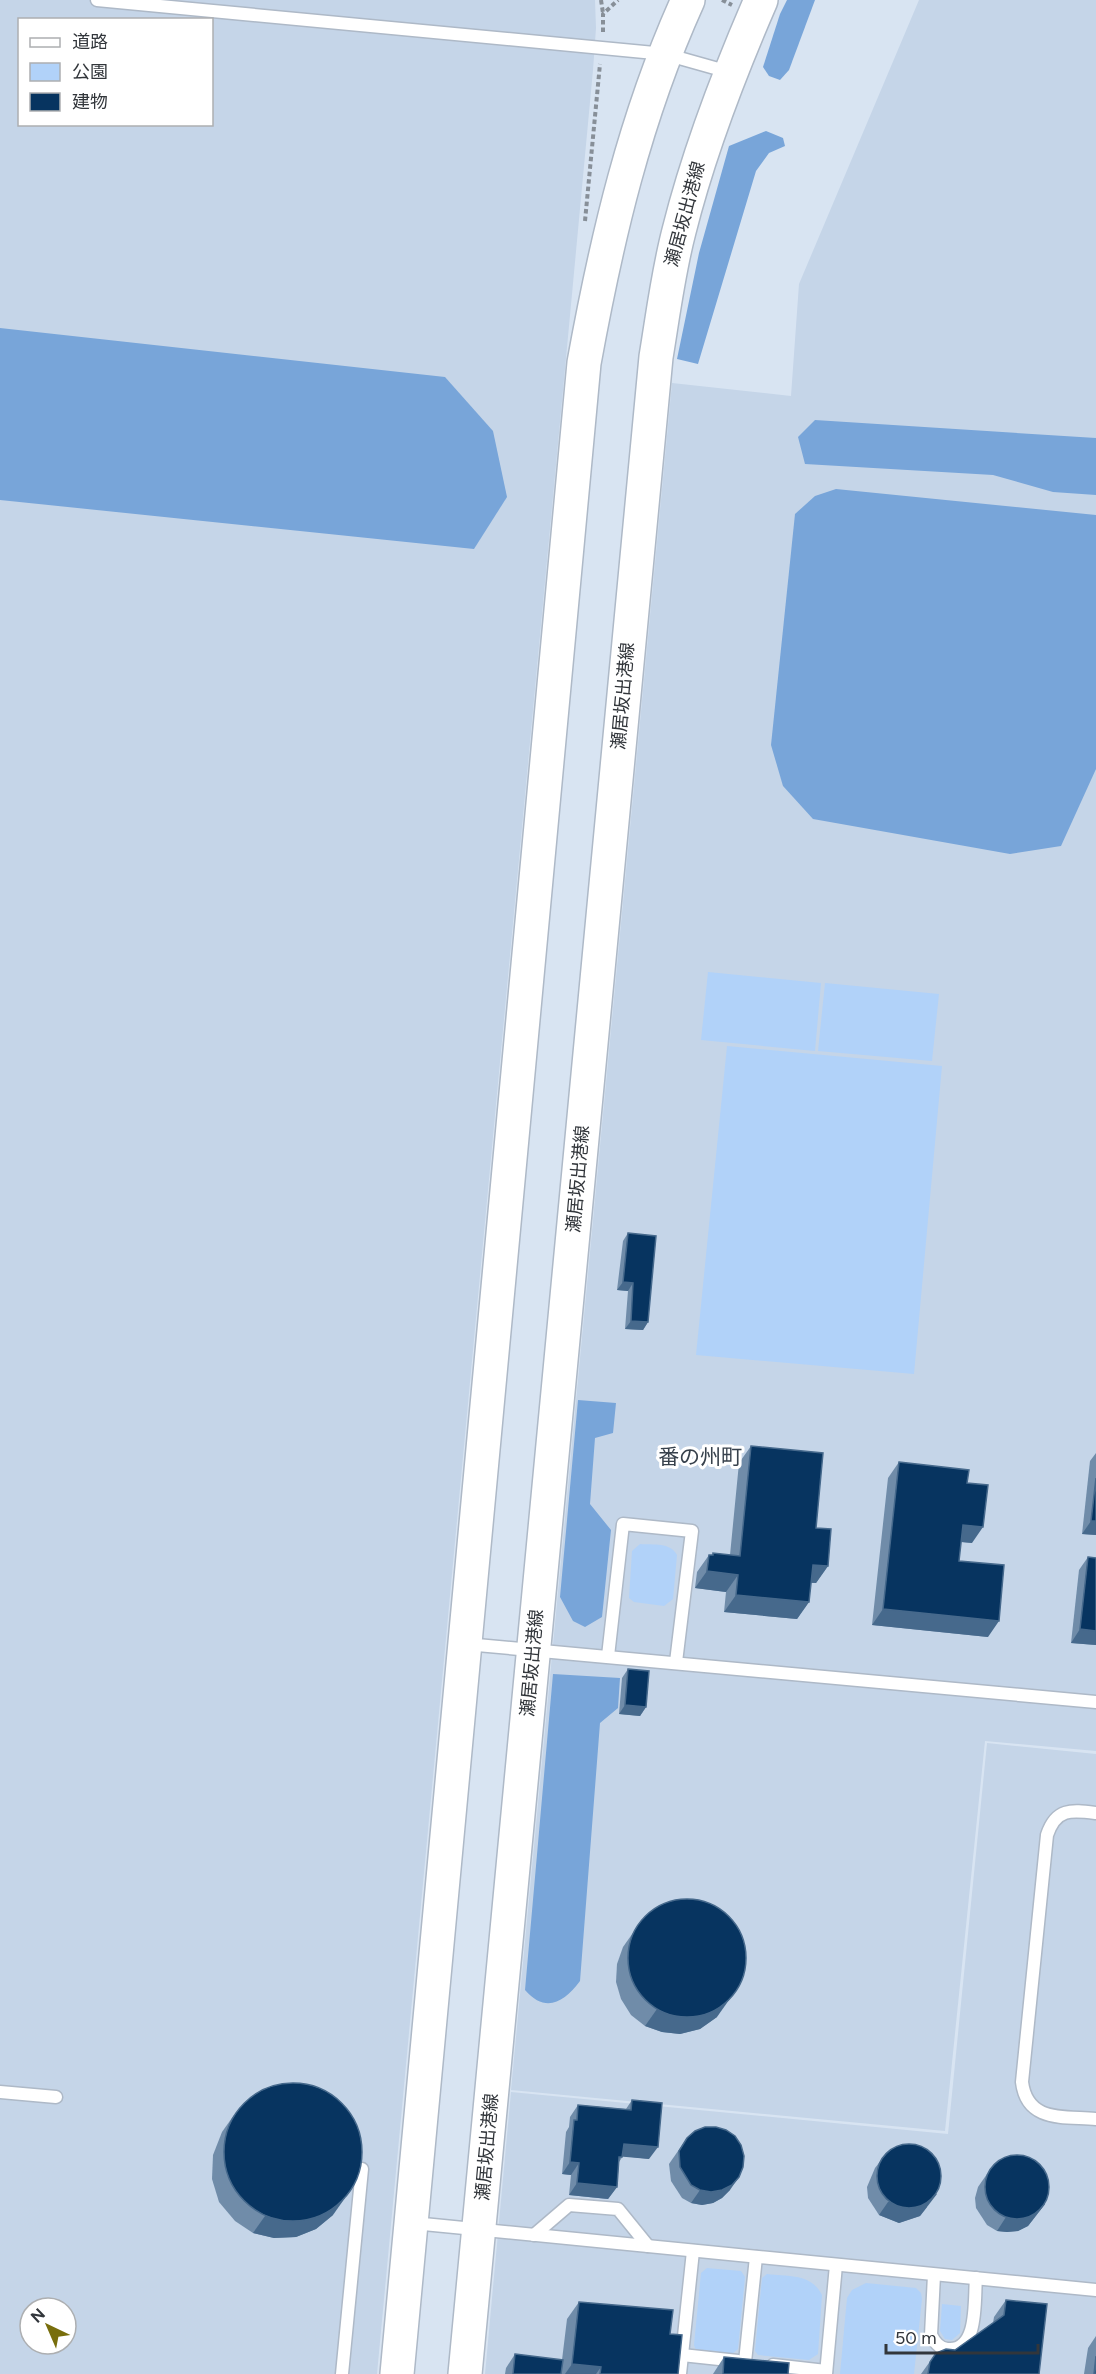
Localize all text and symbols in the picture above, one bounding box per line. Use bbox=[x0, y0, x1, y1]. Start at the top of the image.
legend bbox=[18, 18, 213, 126]
text: 道路 bbox=[72, 31, 108, 53]
text: 公園 bbox=[72, 61, 108, 83]
text: 建物 bbox=[72, 91, 108, 113]
street label: 瀬居坂出港線 bbox=[660, 159, 710, 269]
street label: 瀬居坂出港線 bbox=[607, 641, 639, 751]
street label: 瀬居坂出港線 bbox=[562, 1124, 594, 1234]
district label: 番の州町 bbox=[658, 1444, 742, 1469]
street label: 瀬居坂出港線 bbox=[516, 1608, 548, 1718]
street label: 瀬居坂出港線 bbox=[471, 2092, 503, 2202]
north arrow bbox=[18, 2296, 78, 2356]
text: N bbox=[27, 2304, 49, 2327]
scale bar bbox=[886, 2317, 1038, 2355]
text: 50 m bbox=[895, 2327, 937, 2349]

